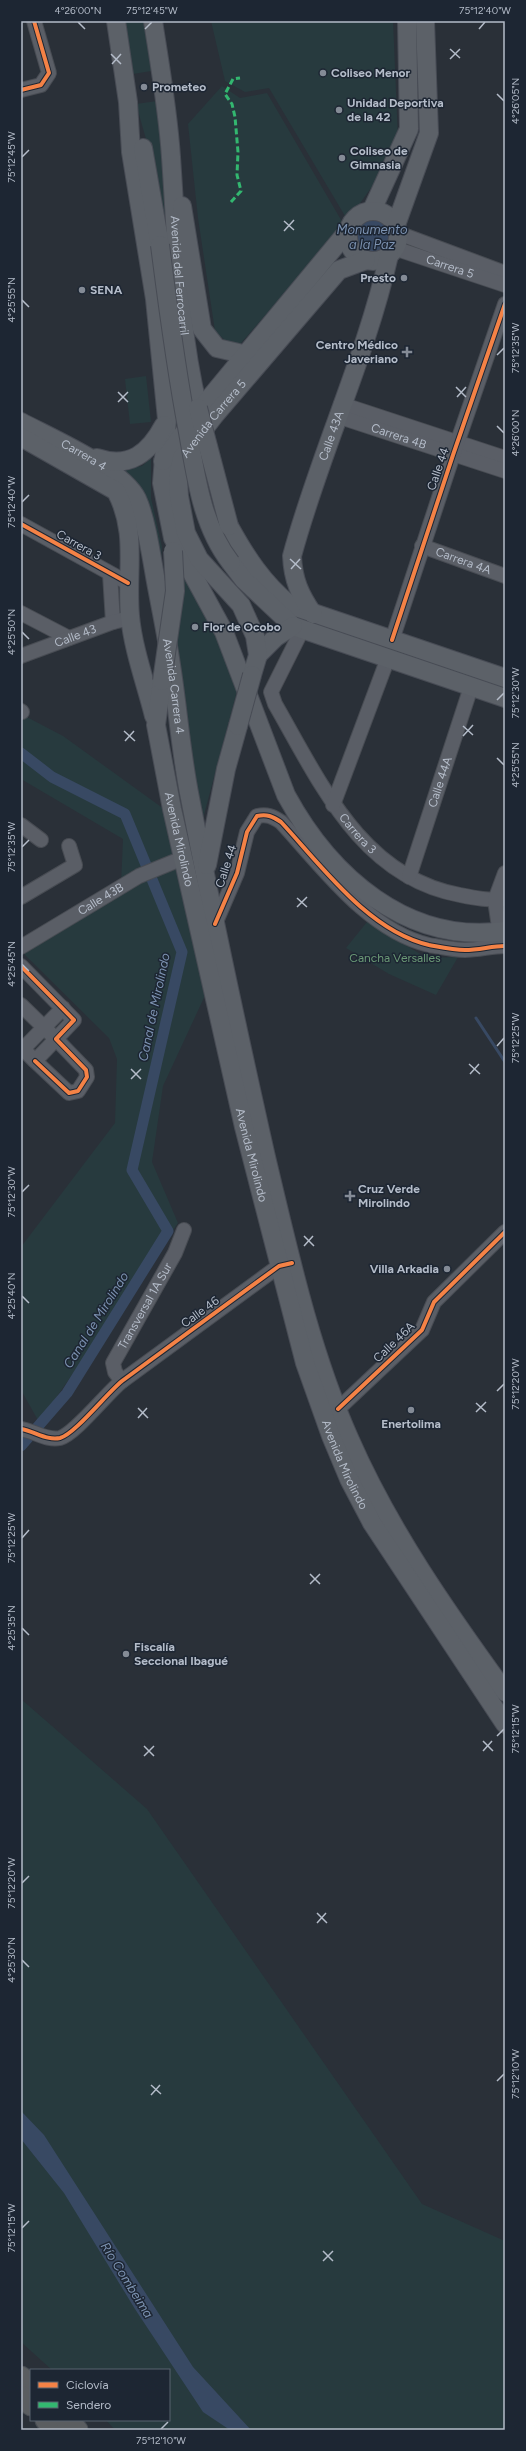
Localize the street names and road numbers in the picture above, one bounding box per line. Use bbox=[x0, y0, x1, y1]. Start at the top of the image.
street label: Avenida del Ferrocarril bbox=[168, 215, 192, 336]
street label: Carrera 5 bbox=[424, 252, 476, 281]
street label: Avenida Carrera 5 bbox=[178, 377, 249, 460]
street label: Calle 43A bbox=[316, 409, 347, 463]
street label: Carrera 4B bbox=[369, 421, 428, 452]
street label: Carrera 4 bbox=[59, 437, 110, 474]
street label: Calle 44 bbox=[424, 445, 452, 492]
street label: Carrera 3 bbox=[54, 527, 104, 563]
street label: Carrera 4A bbox=[434, 544, 493, 577]
street label: Calle 43 bbox=[53, 622, 98, 650]
street label: Avenida Carrera 4 bbox=[160, 637, 187, 735]
street label: Calle 44A bbox=[425, 755, 455, 809]
street label: Avenida Mirolindo bbox=[162, 791, 196, 888]
street label: Carrera 3 bbox=[336, 811, 379, 857]
street label: Calle 44 bbox=[212, 842, 240, 889]
street label: Calle 43B bbox=[75, 880, 126, 918]
street label: Avenida Mirolindo bbox=[233, 1107, 270, 1204]
street label: Transversal 1A Sur bbox=[115, 1260, 175, 1352]
street label: Calle 46 bbox=[178, 1293, 222, 1331]
street label: Calle 46A bbox=[370, 1319, 418, 1365]
street label: Avenida Mirolindo bbox=[319, 1418, 371, 1512]

